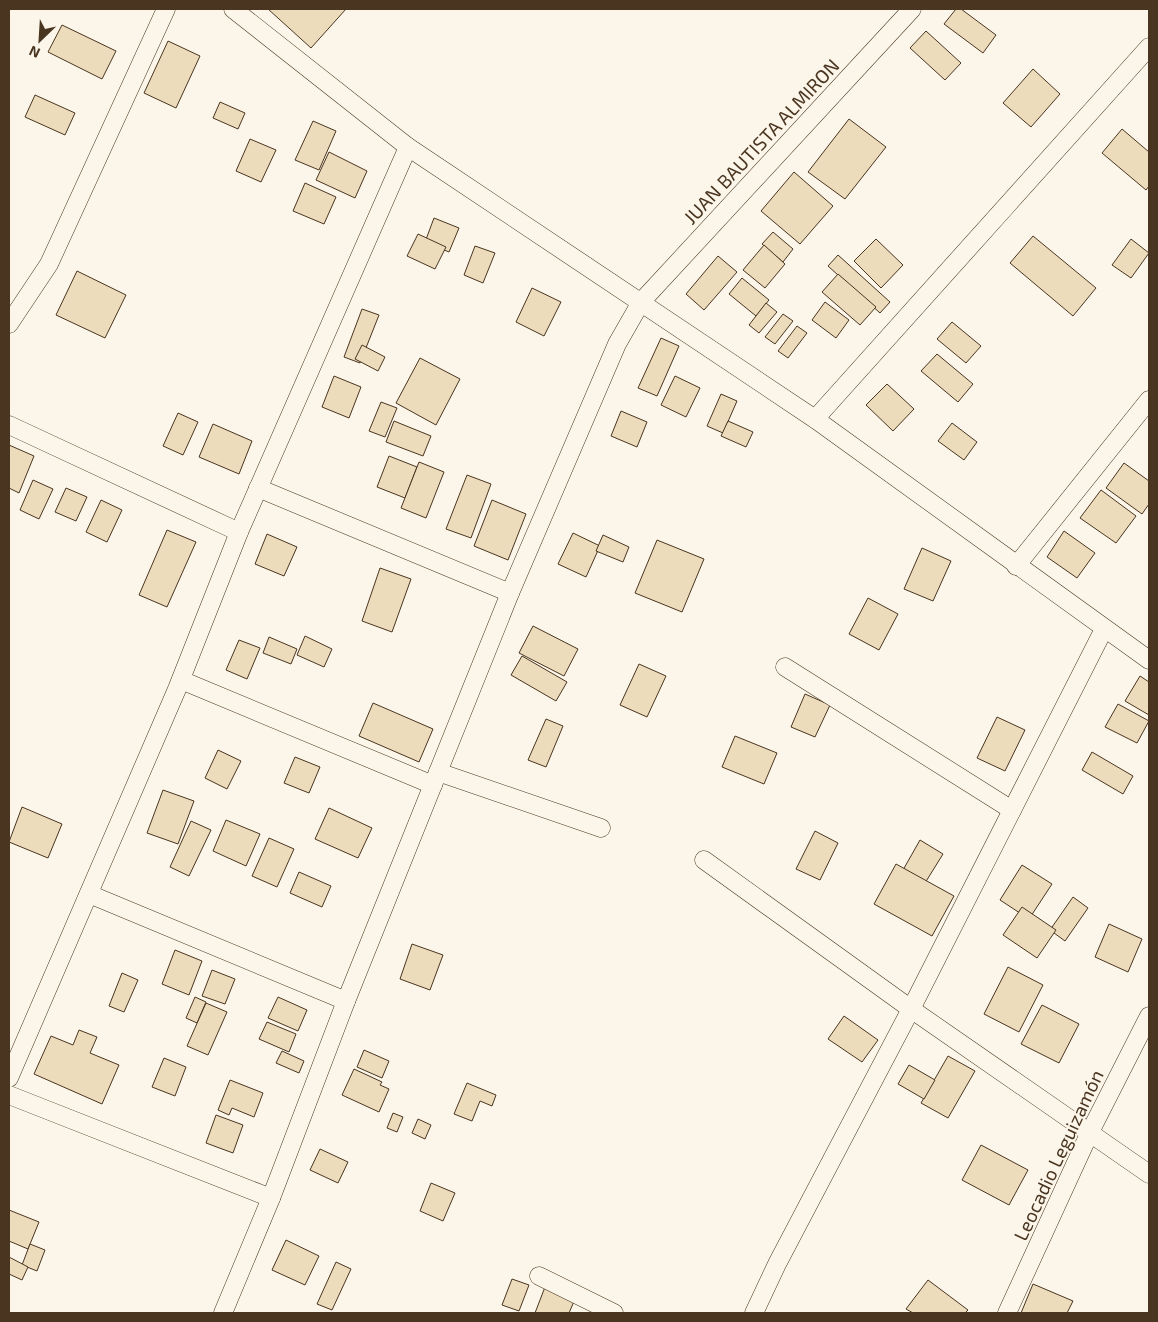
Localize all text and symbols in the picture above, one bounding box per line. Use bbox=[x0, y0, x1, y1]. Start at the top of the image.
north arrow bbox=[15, 15, 65, 65]
text: N bbox=[26, 42, 42, 62]
street label: JUAN BAUTISTA ALMIRON bbox=[678, 54, 844, 228]
street label: Leocadio Leguizamón bbox=[1008, 1066, 1108, 1244]

